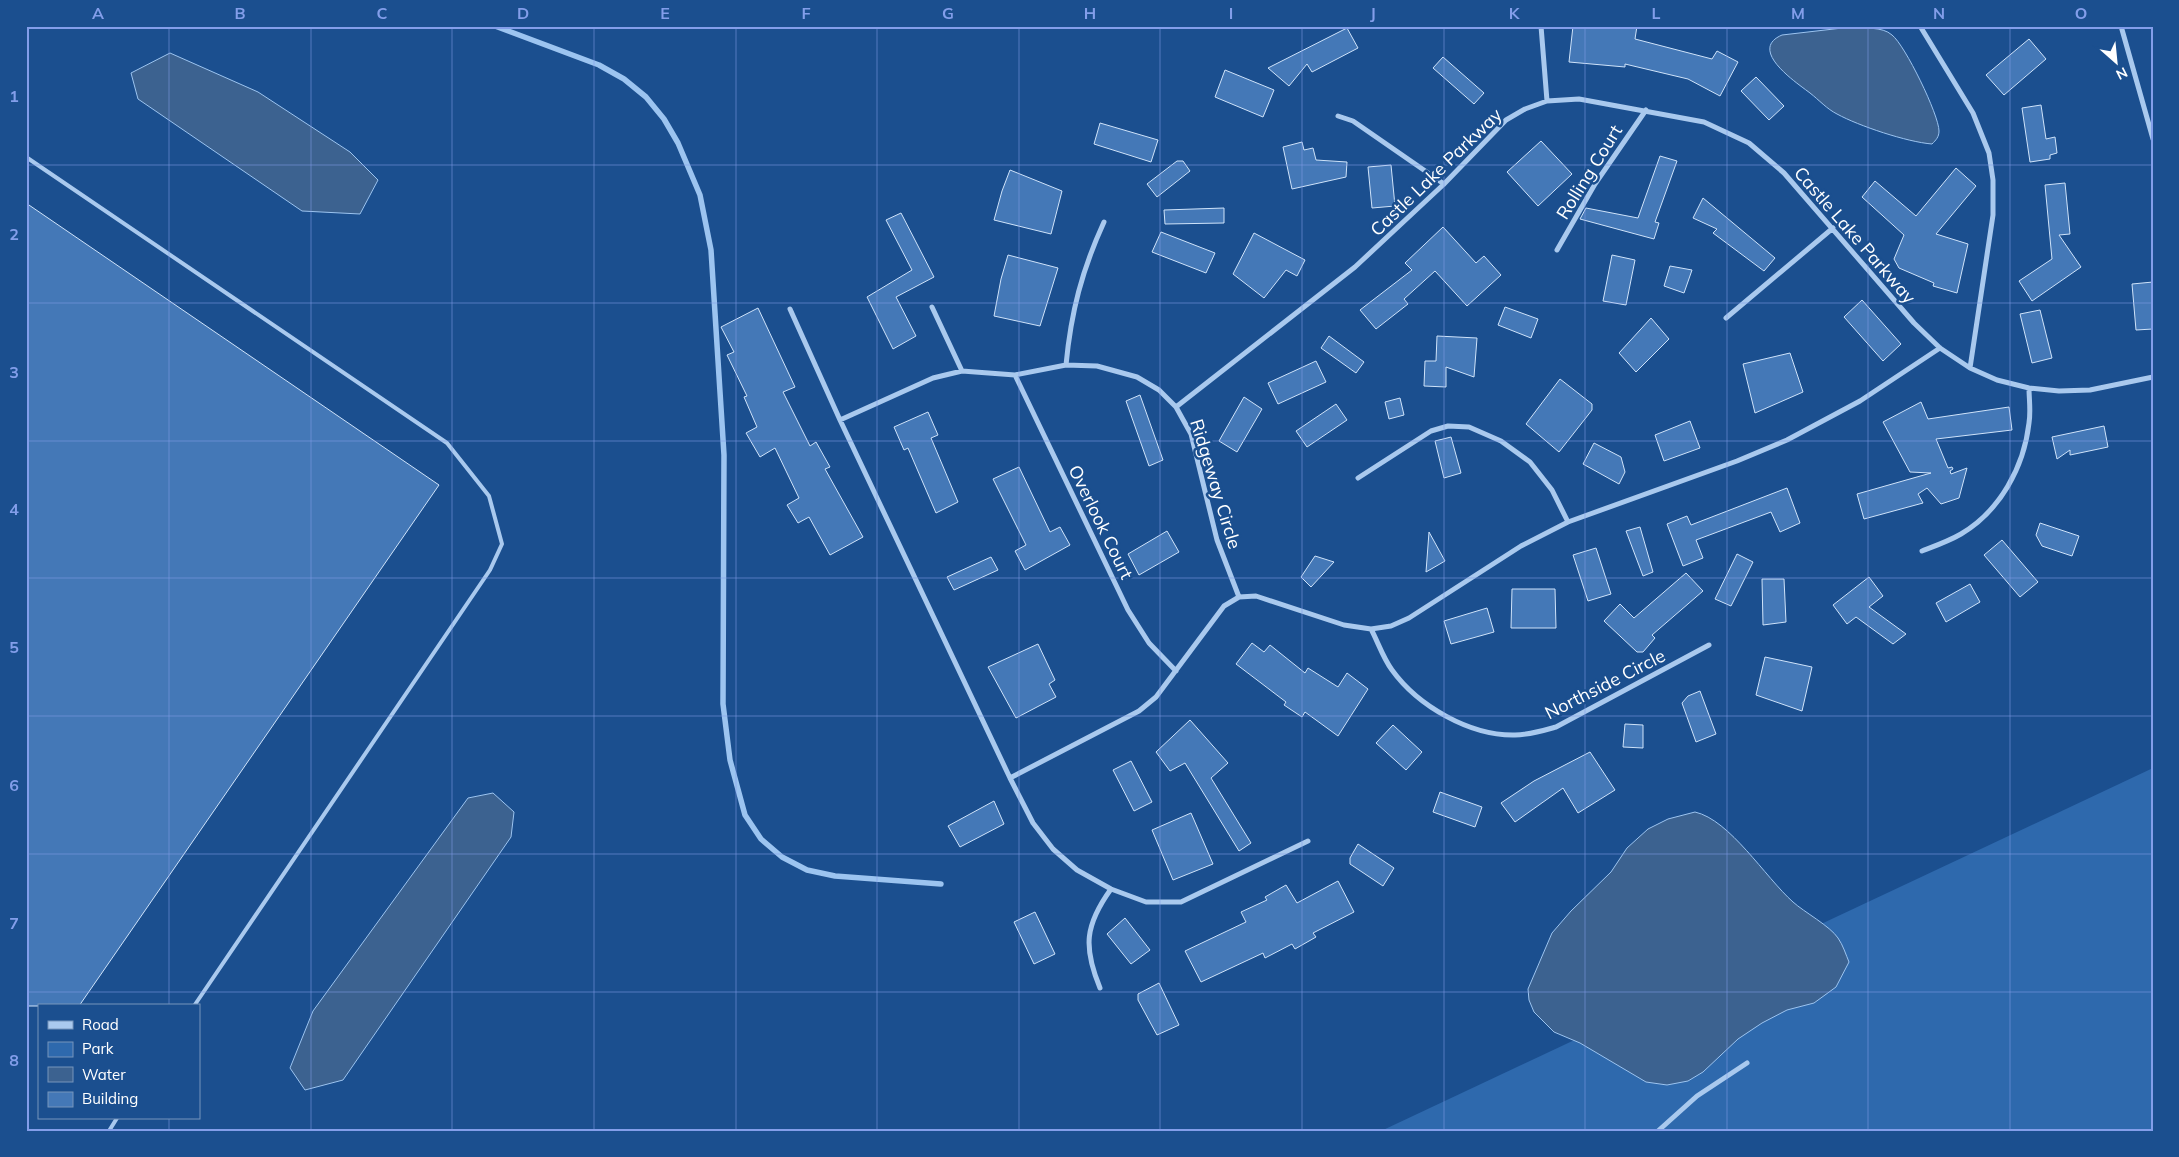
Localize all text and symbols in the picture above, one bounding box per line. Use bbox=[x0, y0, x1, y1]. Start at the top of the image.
text: A bbox=[92, 3, 104, 23]
text: B bbox=[234, 3, 246, 23]
text: C bbox=[377, 3, 388, 23]
text: D bbox=[517, 3, 529, 23]
text: E bbox=[660, 3, 670, 23]
text: F bbox=[801, 3, 811, 23]
text: G bbox=[942, 3, 954, 23]
text: H bbox=[1084, 3, 1096, 23]
text: I bbox=[1229, 3, 1233, 23]
text: J bbox=[1370, 3, 1376, 23]
text: K bbox=[1509, 3, 1521, 23]
text: L bbox=[1652, 3, 1661, 23]
text: M bbox=[1791, 3, 1805, 23]
text: N bbox=[1933, 3, 1945, 23]
text: O bbox=[2075, 3, 2087, 23]
north arrow bbox=[2092, 38, 2142, 88]
text: N bbox=[2113, 63, 2131, 84]
text: 1 bbox=[9, 86, 19, 106]
street label: Castle Lake Parkway bbox=[1365, 103, 1507, 241]
street label: Rolling Court bbox=[1551, 120, 1627, 224]
street label: Castle Lake Parkway bbox=[1789, 162, 1921, 309]
text: 2 bbox=[9, 224, 19, 244]
text: 3 bbox=[9, 362, 19, 382]
street label: Ridgeway Circle bbox=[1185, 416, 1247, 552]
street label: Overlook Court bbox=[1063, 461, 1139, 583]
text: 4 bbox=[9, 499, 19, 519]
text: 5 bbox=[9, 637, 19, 657]
street label: Northside Circle bbox=[1541, 644, 1669, 724]
text: 6 bbox=[9, 775, 19, 795]
text: 7 bbox=[9, 913, 19, 933]
legend bbox=[38, 1004, 200, 1120]
text: Road bbox=[82, 1015, 119, 1034]
text: Park bbox=[82, 1039, 114, 1058]
text: 8 bbox=[9, 1050, 19, 1070]
text: Water bbox=[82, 1065, 126, 1084]
text: Building bbox=[82, 1089, 138, 1108]

